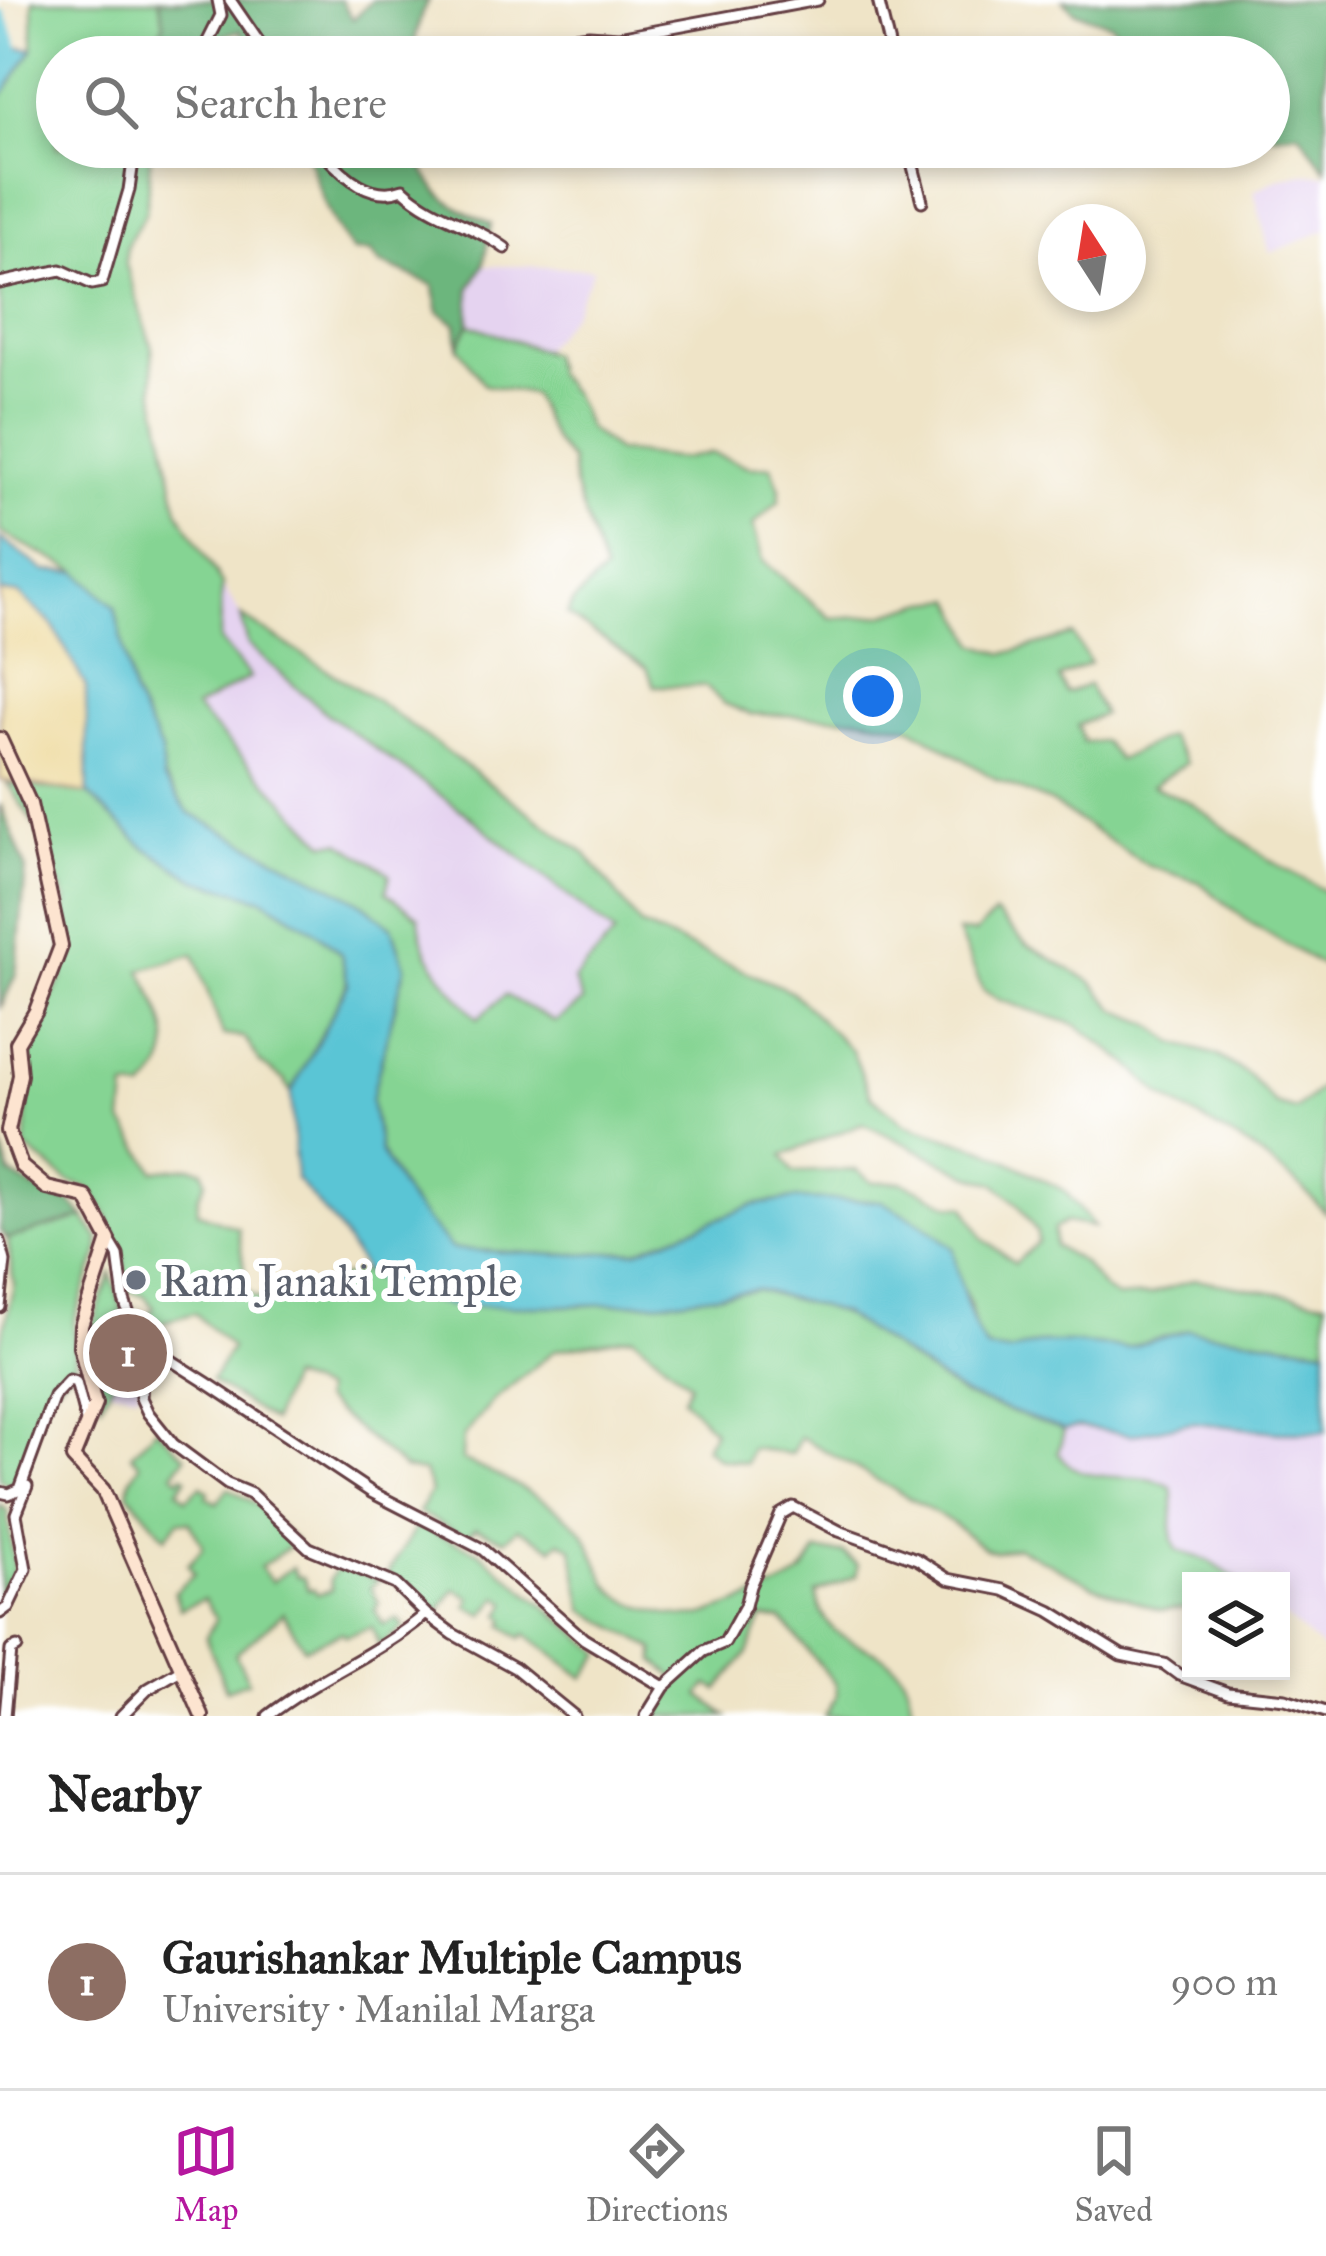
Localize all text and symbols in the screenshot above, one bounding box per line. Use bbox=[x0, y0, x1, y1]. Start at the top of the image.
search box bbox=[36, 36, 1290, 168]
icon: search bbox=[78, 69, 144, 135]
text: Search here bbox=[174, 75, 387, 130]
north arrow bbox=[1038, 204, 1146, 312]
your location bbox=[843, 666, 903, 726]
place label: Ram Janaki Temple bbox=[160, 1253, 517, 1308]
marker: Ram Janaki Temple bbox=[123, 1267, 149, 1293]
pin: 1 bbox=[89, 1308, 167, 1398]
map controls bbox=[1182, 1572, 1290, 1680]
button: layers bbox=[1182, 1572, 1290, 1680]
text: Nearby bbox=[48, 1763, 200, 1825]
text: Gaurishankar Multiple Campus bbox=[162, 1930, 742, 1985]
text: 1 bbox=[79, 1958, 95, 2006]
text: 900 m bbox=[1170, 1958, 1278, 2006]
text: University · Manilal Marga bbox=[162, 1985, 595, 2033]
tab: Map bbox=[173, 2118, 239, 2230]
tab: Directions bbox=[586, 2118, 728, 2230]
tab: Saved bbox=[1074, 2118, 1153, 2230]

